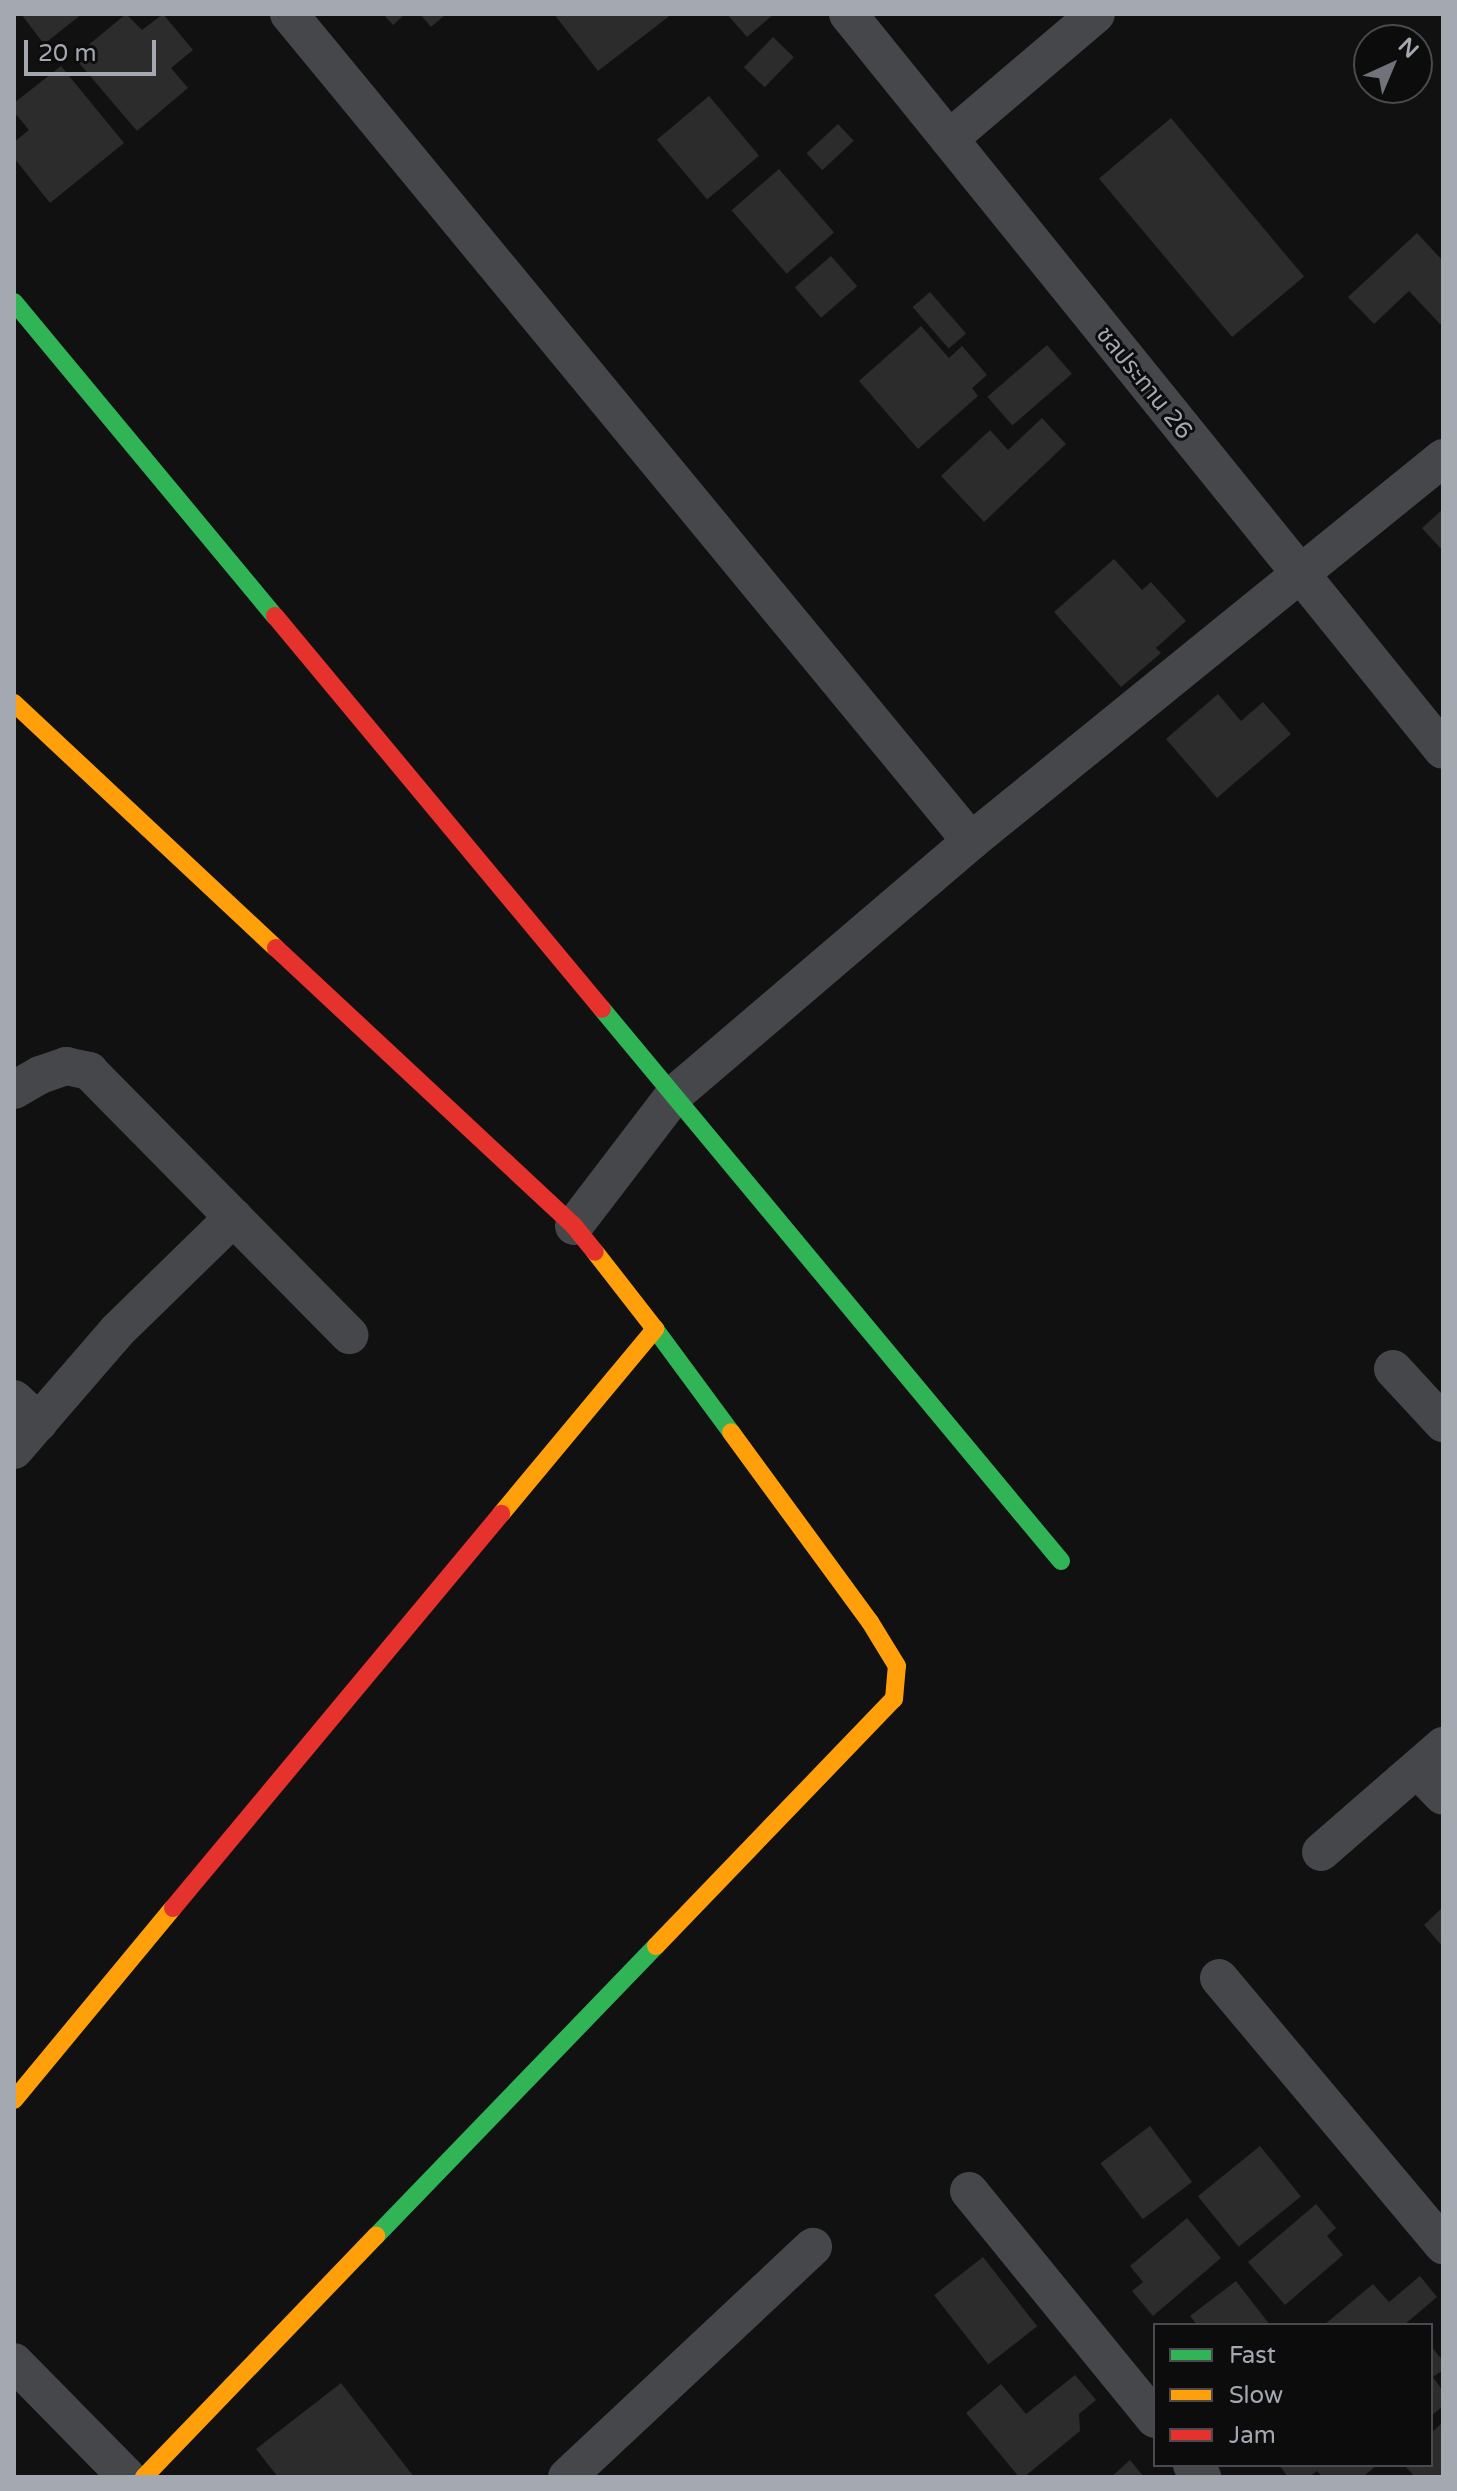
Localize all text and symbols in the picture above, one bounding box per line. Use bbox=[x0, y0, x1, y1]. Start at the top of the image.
scale bar bbox=[28, 24, 160, 74]
north arrow bbox=[1353, 24, 1433, 104]
text: N bbox=[1393, 33, 1424, 64]
text: 20 m bbox=[38, 39, 96, 68]
street label: ชลประทาน 26 bbox=[1090, 321, 1198, 445]
legend bbox=[1153, 2323, 1433, 2467]
text: Fast bbox=[1229, 2341, 1276, 2370]
text: Slow bbox=[1229, 2381, 1283, 2410]
text: Jam bbox=[1229, 2421, 1276, 2450]

